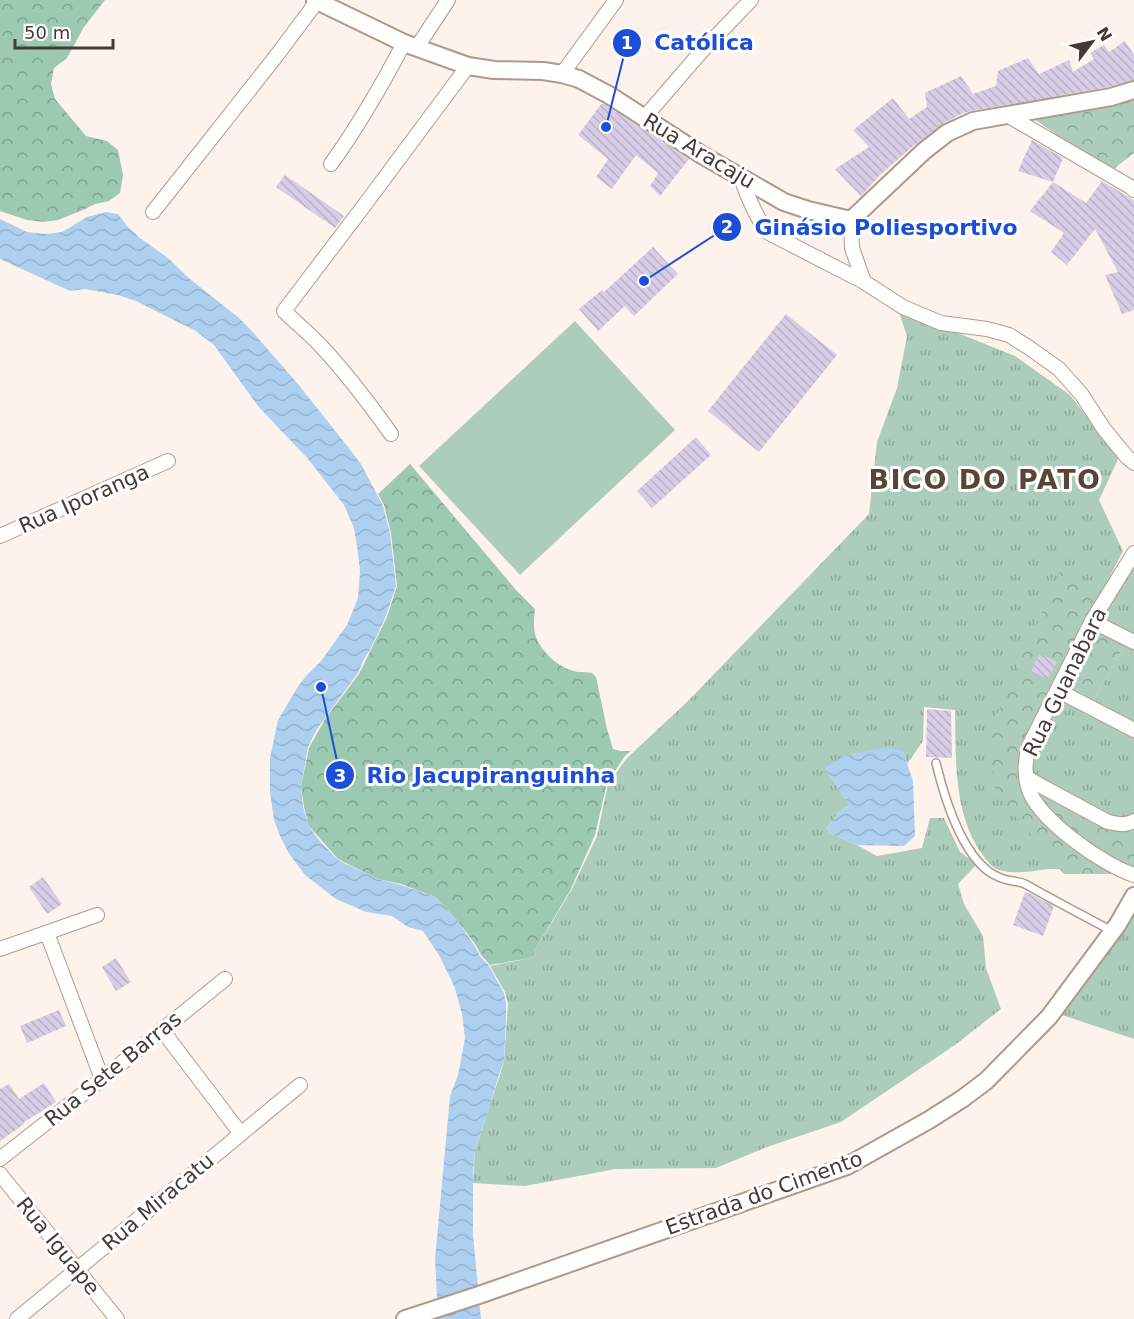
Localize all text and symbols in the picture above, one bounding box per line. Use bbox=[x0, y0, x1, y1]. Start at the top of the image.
scale bar bbox=[15, 12, 112, 50]
north arrow bbox=[1062, 12, 1122, 72]
text: 50 m bbox=[24, 22, 70, 43]
callout: Católica bbox=[612, 23, 766, 63]
text: N bbox=[1093, 24, 1116, 45]
text: Católica bbox=[654, 30, 754, 55]
text: 1 bbox=[621, 32, 633, 53]
street label: Rua Aracaju bbox=[639, 108, 759, 194]
callout: Ginásio Poliesportivo bbox=[712, 207, 1029, 247]
text: Ginásio Poliesportivo bbox=[754, 215, 1018, 240]
text: 2 bbox=[721, 216, 733, 237]
street label: Rua Iporanga bbox=[15, 460, 153, 538]
district label: BICO DO PATO bbox=[868, 464, 1102, 495]
street label: Rua Guanabara bbox=[1019, 604, 1111, 760]
callout: Rio Jacupiranguinha bbox=[325, 755, 627, 795]
text: Rio Jacupiranguinha bbox=[367, 763, 615, 788]
text: 3 bbox=[334, 765, 346, 786]
street label: Rua Sete Barras bbox=[40, 1007, 186, 1131]
street label: Estrada do Cimento bbox=[662, 1146, 866, 1240]
street label: Rua Miracatu bbox=[97, 1148, 219, 1256]
street label: Rua Iguape bbox=[11, 1192, 105, 1300]

